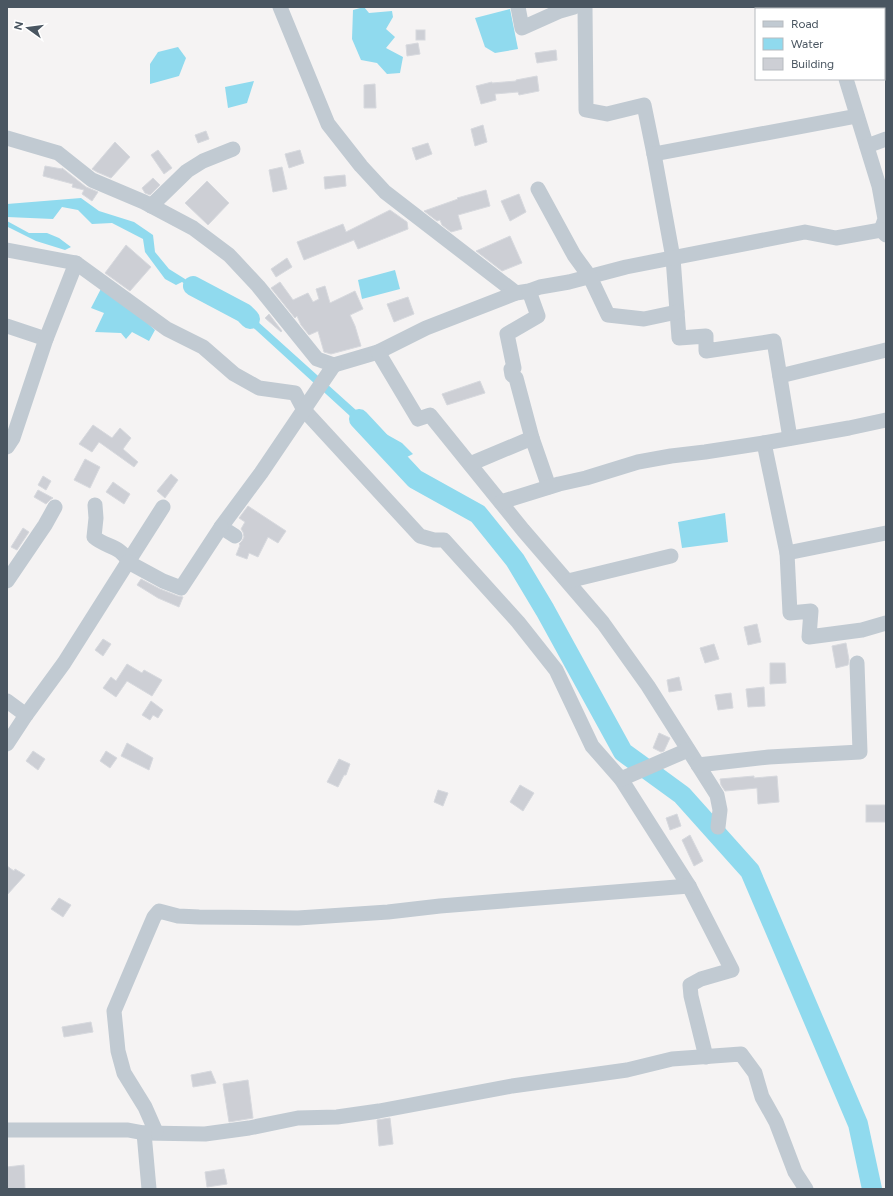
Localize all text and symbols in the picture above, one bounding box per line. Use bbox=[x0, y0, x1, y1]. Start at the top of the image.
north arrow bbox=[8, 8, 48, 48]
legend bbox=[755, 8, 885, 80]
text: Road bbox=[791, 17, 819, 31]
text: N bbox=[11, 20, 26, 31]
text: Water bbox=[791, 37, 823, 51]
text: Building bbox=[791, 57, 834, 71]

